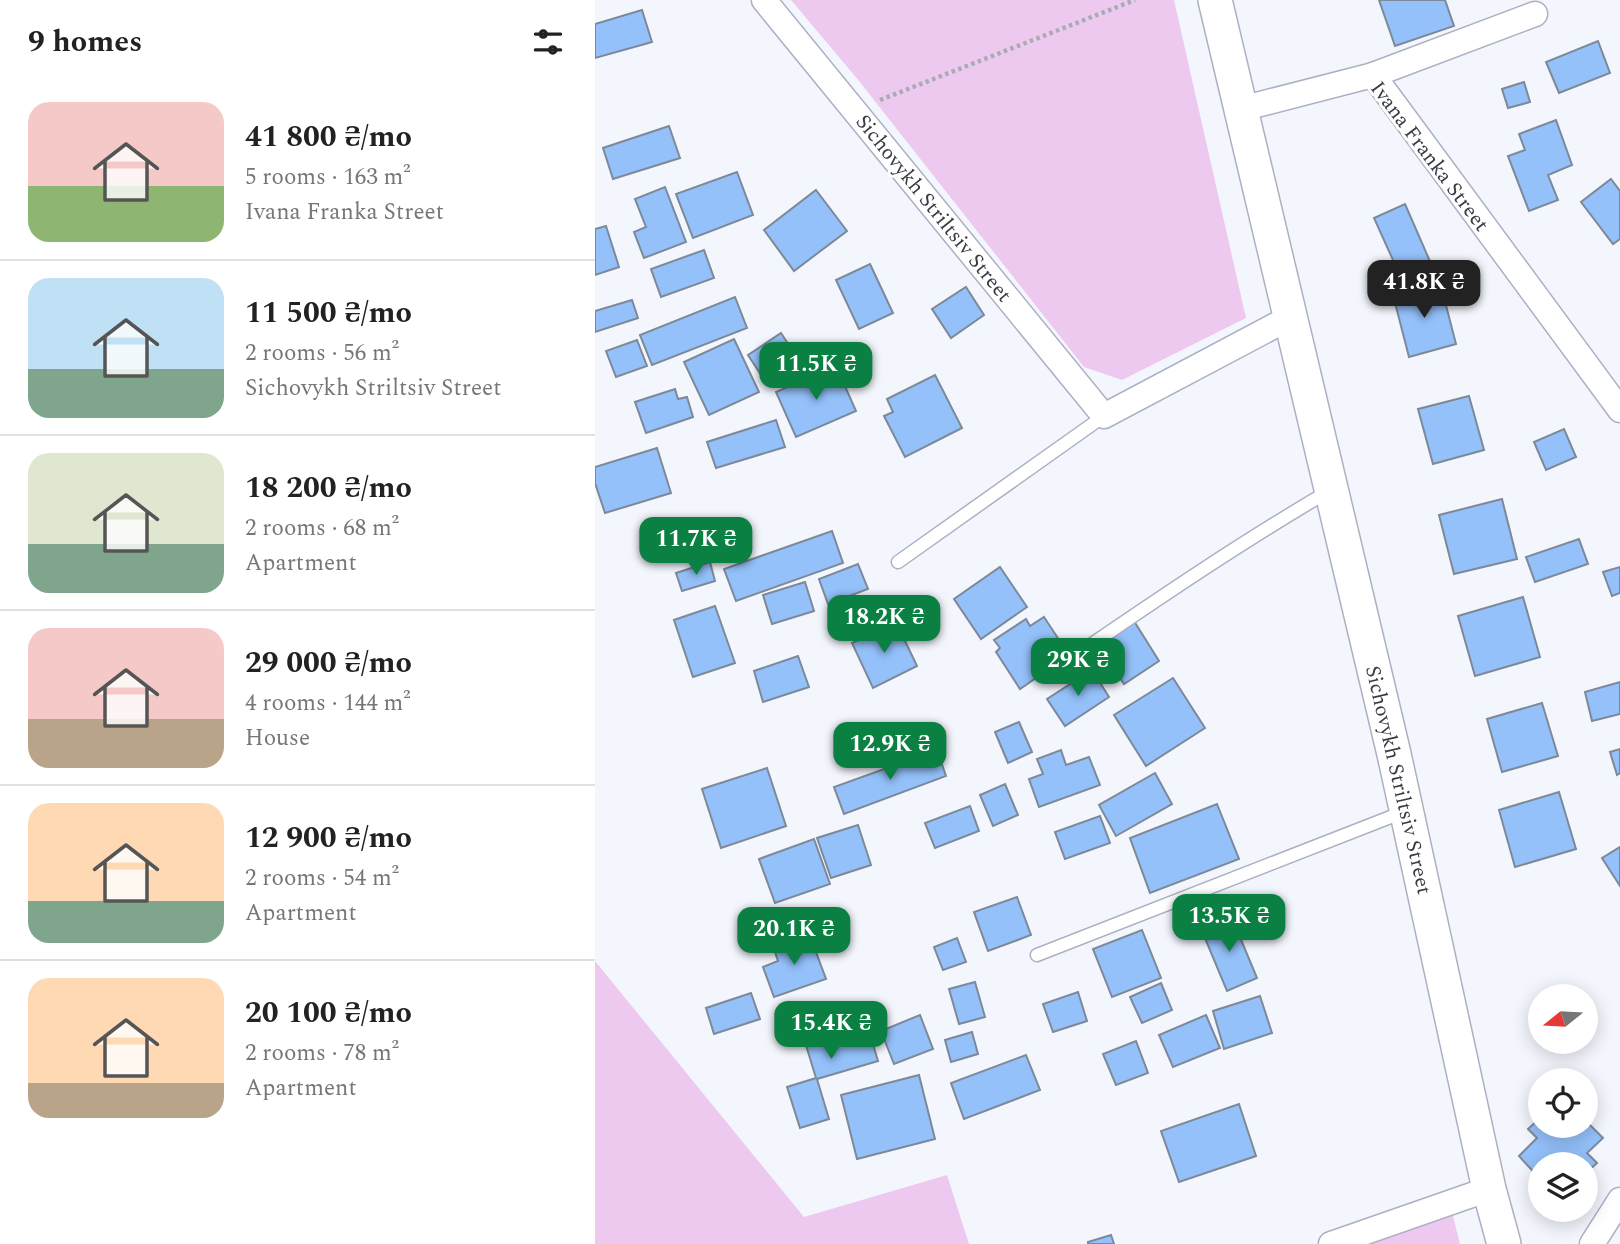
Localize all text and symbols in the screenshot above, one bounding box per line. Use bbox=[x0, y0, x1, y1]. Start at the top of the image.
text: 9 homes bbox=[28, 19, 142, 65]
icon: filters bbox=[529, 23, 567, 61]
street label: Ivana Franka Street bbox=[1362, 74, 1497, 239]
street label: Sichovykh Striltsiv Street bbox=[847, 108, 1019, 310]
text: 41 800 ₴/mo bbox=[245, 114, 412, 160]
icon: home bbox=[84, 130, 168, 214]
text: 5 rooms · 163 m² bbox=[245, 160, 411, 195]
text: Ivana Franka Street bbox=[245, 195, 444, 230]
pin: 41.8K ₴ bbox=[1359, 260, 1489, 320]
text: 41.8K ₴ bbox=[1383, 265, 1465, 300]
text: 11 500 ₴/mo bbox=[245, 290, 412, 336]
icon: home bbox=[84, 306, 168, 390]
text: 2 rooms · 56 m² bbox=[245, 336, 399, 371]
pin: 11.5K ₴ bbox=[751, 342, 881, 402]
text: 11.5K ₴ bbox=[775, 347, 857, 382]
text: Sichovykh Striltsiv Street bbox=[245, 371, 501, 406]
text: 18 200 ₴/mo bbox=[245, 465, 412, 511]
icon: home bbox=[84, 481, 168, 565]
text: 2 rooms · 68 m² bbox=[245, 511, 399, 546]
pin: 11.7K ₴ bbox=[631, 518, 761, 577]
text: 11.7K ₴ bbox=[655, 522, 737, 557]
text: Apartment bbox=[245, 546, 357, 581]
pin: 18.2K ₴ bbox=[819, 596, 949, 655]
text: 18.2K ₴ bbox=[843, 600, 925, 635]
pin: 29K ₴ bbox=[1029, 638, 1127, 698]
text: 29 000 ₴/mo bbox=[245, 640, 412, 686]
text: 29K ₴ bbox=[1047, 643, 1109, 678]
icon: home bbox=[84, 656, 168, 740]
street label: Sichovykh Striltsiv Street bbox=[1356, 663, 1440, 898]
text: 4 rooms · 144 m² bbox=[245, 686, 411, 721]
text: House bbox=[245, 721, 310, 756]
pin: 12.9K ₴ bbox=[825, 722, 955, 782]
text: 12.9K ₴ bbox=[849, 727, 931, 762]
text: 12 900 ₴/mo bbox=[245, 815, 412, 861]
icon: home bbox=[84, 831, 168, 915]
text: 2 rooms · 54 m² bbox=[245, 861, 399, 896]
pin: 13.5K ₴ bbox=[1164, 894, 1294, 954]
text: Apartment bbox=[245, 896, 357, 931]
text: 13.5K ₴ bbox=[1188, 899, 1270, 934]
pin: 20.1K ₴ bbox=[729, 908, 859, 967]
text: 20.1K ₴ bbox=[753, 912, 835, 947]
north arrow bbox=[1528, 984, 1598, 1054]
map controls bbox=[1528, 984, 1598, 1222]
text: 20 100 ₴/mo bbox=[245, 990, 412, 1036]
pin: 15.4K ₴ bbox=[766, 1002, 896, 1061]
icon: home bbox=[84, 1006, 168, 1090]
text: 15.4K ₴ bbox=[790, 1006, 872, 1041]
text: 2 rooms · 78 m² bbox=[245, 1036, 399, 1071]
button: locate bbox=[1528, 1068, 1598, 1138]
text: Apartment bbox=[245, 1071, 357, 1106]
button: layers bbox=[1528, 1152, 1598, 1222]

